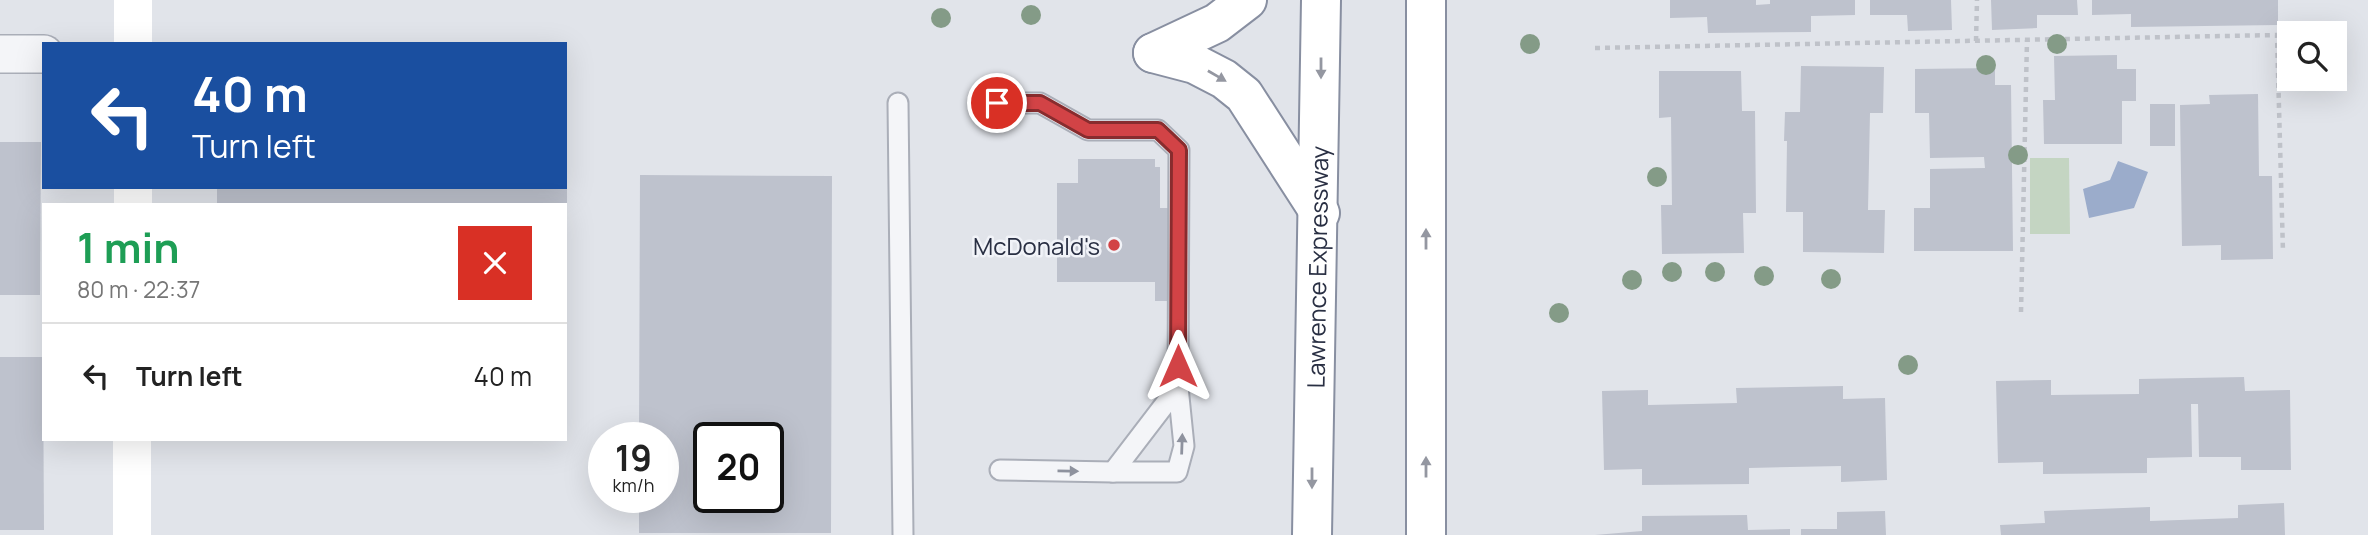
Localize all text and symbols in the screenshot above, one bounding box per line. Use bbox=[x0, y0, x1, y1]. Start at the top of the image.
map controls bbox=[2277, 21, 2347, 91]
button: search bbox=[2277, 21, 2347, 91]
one-way arrow bbox=[1315, 57, 1327, 79]
text: 40 m bbox=[192, 60, 308, 127]
icon: left bbox=[77, 70, 168, 161]
one-way arrow bbox=[1207, 70, 1226, 82]
pin bbox=[967, 73, 1027, 133]
icon: arrive bbox=[978, 84, 1016, 122]
text: Turn left bbox=[192, 124, 316, 168]
street label: Lawrence Expressway bbox=[1298, 145, 1335, 388]
text: 1 min bbox=[77, 218, 180, 276]
button: close bbox=[458, 226, 532, 300]
one-way arrow bbox=[1420, 228, 1432, 250]
place label: McDonald's bbox=[973, 229, 1100, 262]
marker: McDonald's bbox=[1106, 237, 1122, 253]
text: 80 m · 22:37 bbox=[77, 273, 200, 305]
position arrow bbox=[1141, 329, 1215, 403]
icon: left bbox=[77, 357, 115, 395]
text: Turn left bbox=[136, 358, 243, 394]
text: 40 m bbox=[474, 358, 532, 394]
speed limit sign: 20 bbox=[693, 422, 784, 513]
one-way arrow bbox=[1176, 433, 1187, 455]
text: 19 bbox=[615, 434, 652, 482]
one-way arrow bbox=[1420, 456, 1432, 478]
one-way arrow bbox=[1057, 466, 1079, 477]
one-way arrow bbox=[1306, 467, 1318, 489]
text: km/h bbox=[613, 473, 654, 497]

